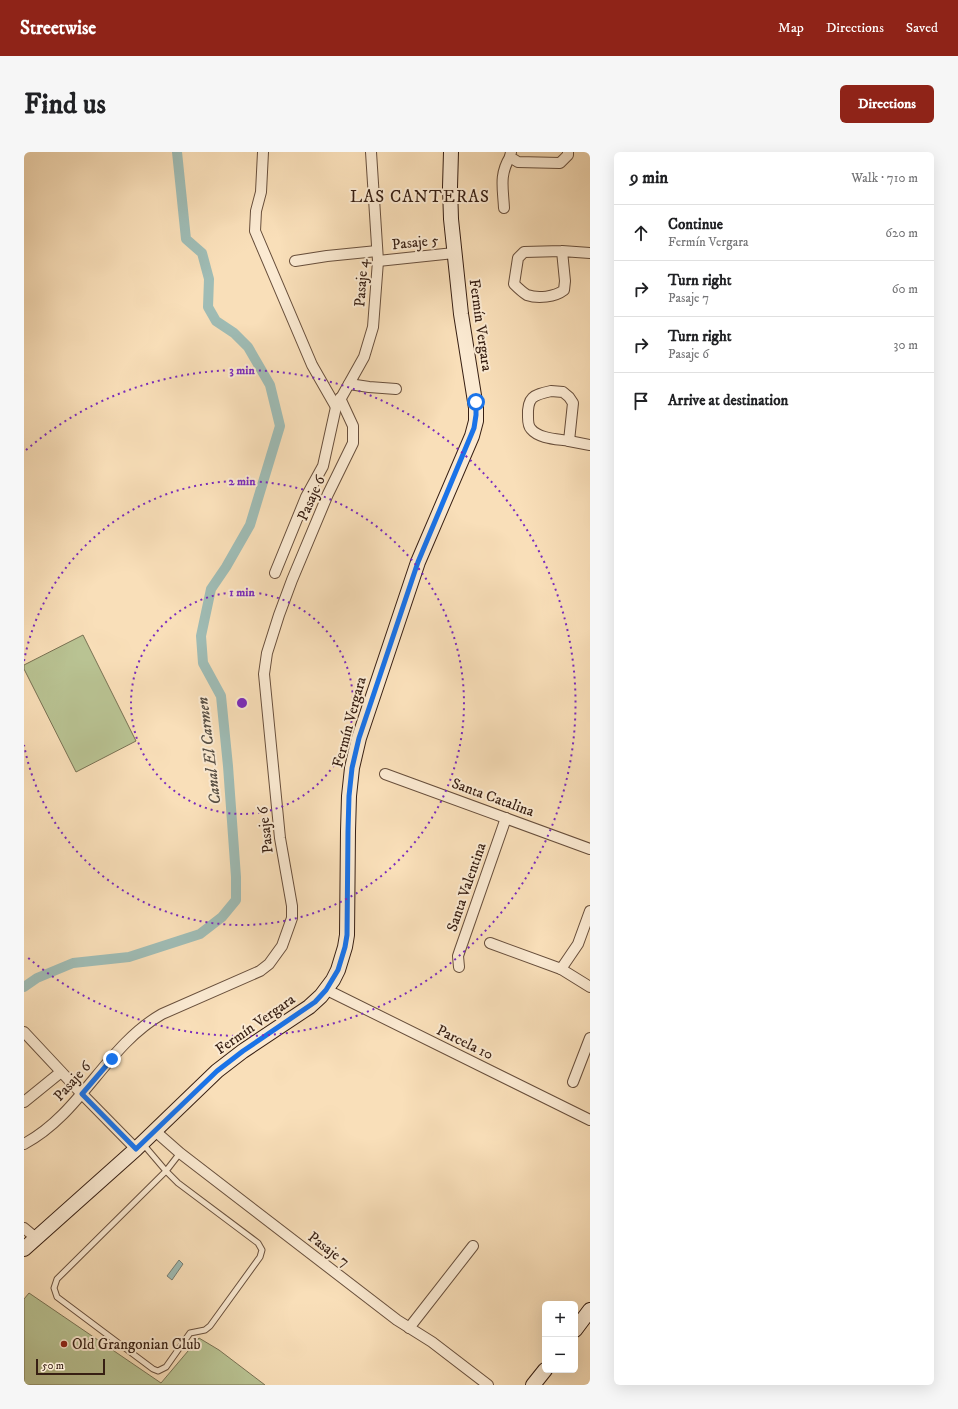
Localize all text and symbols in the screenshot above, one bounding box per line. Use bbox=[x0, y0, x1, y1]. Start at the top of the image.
text: Streetwise bbox=[20, 17, 96, 40]
text: Map bbox=[778, 19, 804, 37]
text: Directions bbox=[826, 19, 884, 37]
text: Saved bbox=[906, 19, 938, 37]
button: Directions bbox=[840, 85, 934, 123]
text: Find us bbox=[24, 87, 106, 122]
text: 9 min bbox=[630, 167, 668, 189]
text: Walk · 710 m bbox=[851, 170, 918, 186]
district label: LAS CANTERAS bbox=[350, 186, 490, 208]
text: Continue bbox=[668, 215, 723, 234]
icon: ahead bbox=[630, 222, 652, 244]
text: 620 m bbox=[885, 225, 918, 241]
street label: Pasaje 5 bbox=[391, 231, 440, 254]
text: Fermín Vergara bbox=[668, 234, 749, 250]
street label: Pasaje 4 bbox=[350, 258, 373, 308]
text: Turn right bbox=[668, 271, 731, 290]
street label: Fermín Vergara bbox=[465, 278, 496, 373]
icon: right bbox=[630, 278, 652, 300]
text: 60 m bbox=[892, 281, 918, 297]
text: Pasaje 7 bbox=[668, 290, 709, 306]
text: Turn right bbox=[668, 327, 731, 346]
icon: right bbox=[630, 334, 652, 356]
text: 30 m bbox=[894, 337, 918, 353]
text: Pasaje 6 bbox=[668, 346, 709, 362]
text: 3 min bbox=[229, 363, 255, 378]
icon: arrive bbox=[630, 390, 652, 412]
text: Arrive at destination bbox=[668, 391, 788, 410]
route start bbox=[467, 393, 485, 411]
street label: Pasaje 6 bbox=[293, 472, 330, 524]
text: 2 min bbox=[229, 474, 256, 489]
text: 1 min bbox=[229, 585, 255, 600]
street label: Fermín Vergara bbox=[328, 674, 371, 769]
water label: Canal El Carmen bbox=[192, 696, 226, 806]
centre of rings bbox=[235, 696, 249, 710]
street label: Santa Catalina bbox=[449, 774, 537, 821]
street label: Pasaje 6 bbox=[253, 804, 278, 855]
street label: Santa Valentina bbox=[442, 840, 491, 934]
street label: Fermín Vergara bbox=[212, 990, 299, 1059]
street label: Parcela 10 bbox=[433, 1021, 496, 1064]
route end bbox=[103, 1050, 121, 1068]
street label: Pasaje 6 bbox=[49, 1057, 96, 1105]
street label: Pasaje 7 bbox=[304, 1228, 353, 1271]
map controls bbox=[542, 1301, 578, 1373]
button: + bbox=[542, 1301, 578, 1337]
place label: Old Grangonian Club bbox=[72, 1335, 200, 1354]
button: − bbox=[542, 1337, 578, 1373]
marker: Old Grangonian Club bbox=[59, 1339, 69, 1349]
scale bar bbox=[36, 1357, 105, 1376]
text: 50 m bbox=[42, 1359, 64, 1373]

